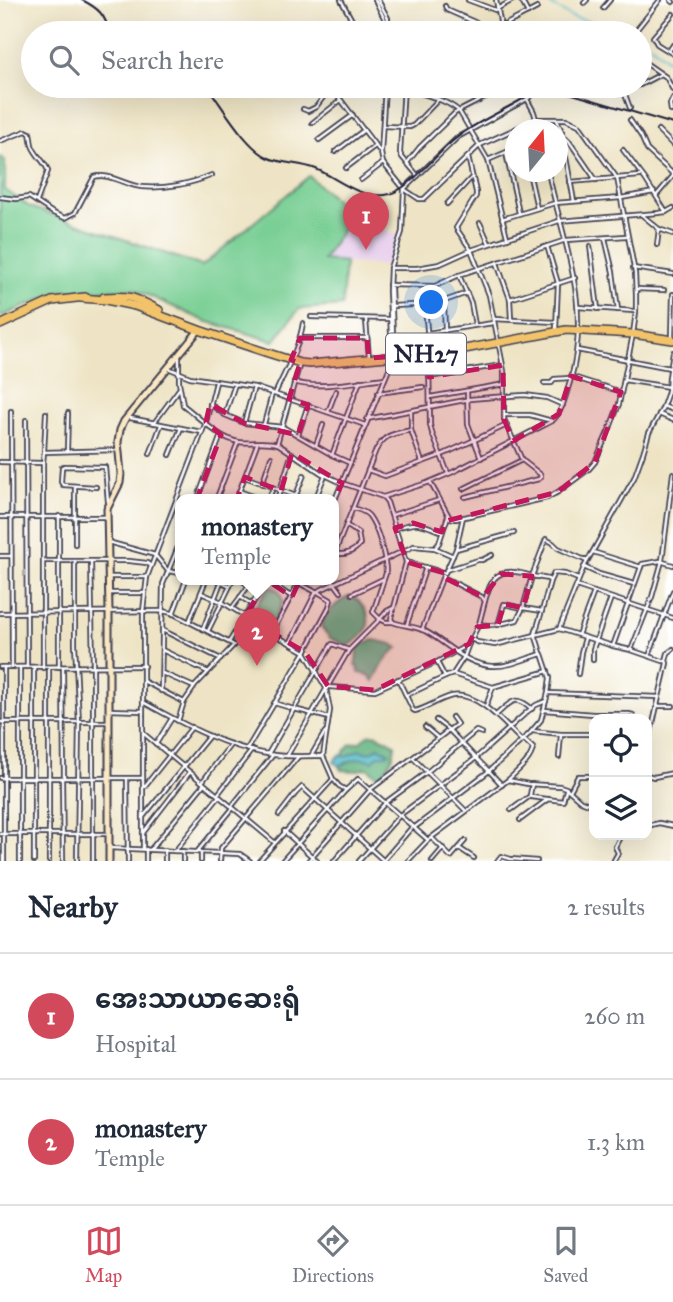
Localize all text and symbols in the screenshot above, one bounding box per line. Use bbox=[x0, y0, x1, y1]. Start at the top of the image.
search box bbox=[21, 21, 652, 98]
icon: search bbox=[45, 41, 83, 79]
text: Search here bbox=[101, 44, 224, 76]
north arrow bbox=[505, 119, 568, 182]
pin: 1 bbox=[343, 192, 389, 250]
your location bbox=[414, 285, 448, 319]
road number: NH27 bbox=[386, 334, 466, 374]
popup bbox=[175, 494, 339, 585]
text: monastery bbox=[201, 510, 313, 542]
text: Temple bbox=[201, 542, 271, 570]
pin: 2 bbox=[234, 608, 280, 666]
map controls bbox=[589, 714, 652, 840]
button: locate bbox=[589, 714, 652, 777]
button: layers bbox=[589, 777, 652, 840]
text: Nearby bbox=[28, 889, 118, 925]
text: 2 results bbox=[567, 893, 645, 921]
text: အေးသာယာဆေးရုံ bbox=[95, 983, 300, 1015]
text: 1 bbox=[46, 1002, 56, 1030]
text: 260 m bbox=[584, 1002, 645, 1030]
text: Hospital bbox=[95, 1030, 177, 1058]
text: monastery bbox=[95, 1112, 207, 1144]
text: 2 bbox=[45, 1128, 57, 1156]
text: 1.3 km bbox=[587, 1128, 645, 1156]
text: Temple bbox=[95, 1144, 165, 1172]
tab: Map bbox=[85, 1222, 123, 1287]
tab: Directions bbox=[292, 1222, 374, 1287]
tab: Saved bbox=[543, 1222, 588, 1287]

